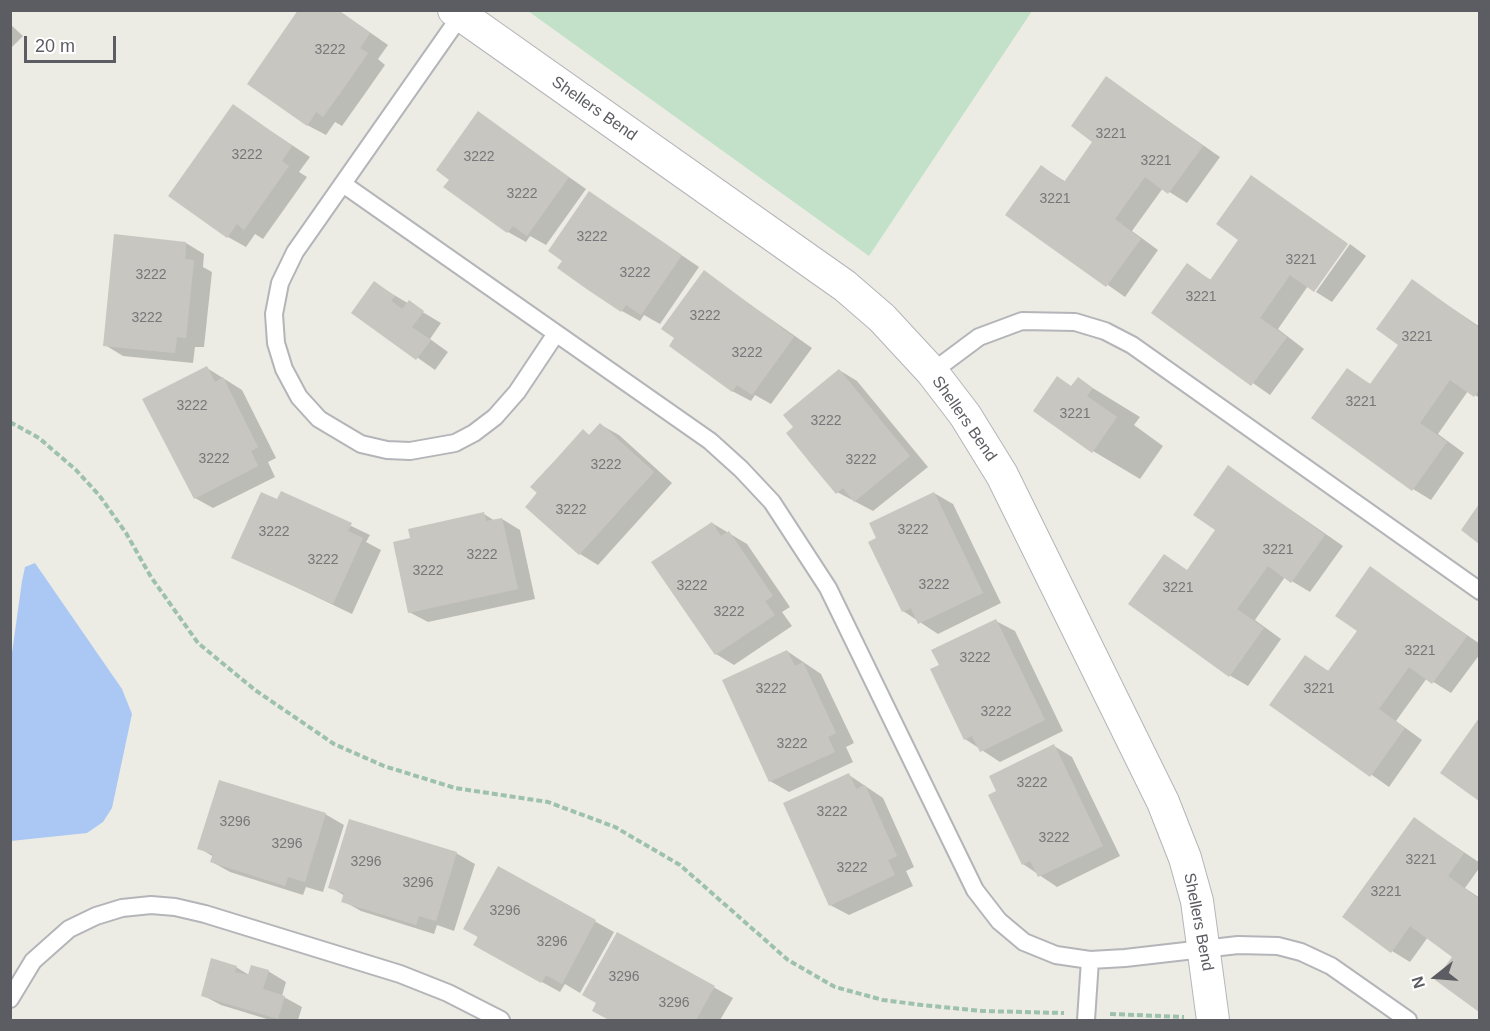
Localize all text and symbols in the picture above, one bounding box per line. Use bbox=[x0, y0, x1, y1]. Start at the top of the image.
scale bar bbox=[27, 24, 118, 62]
text: 20 m bbox=[35, 36, 75, 56]
house number: 3222 bbox=[314, 42, 346, 58]
street label: Shellers Bend bbox=[548, 73, 640, 145]
house number: 3221 bbox=[1095, 126, 1127, 142]
house number: 3222 bbox=[231, 147, 263, 163]
house number: 3222 bbox=[463, 149, 495, 165]
house number: 3221 bbox=[1140, 153, 1172, 169]
house number: 3222 bbox=[506, 186, 538, 202]
house number: 3221 bbox=[1039, 191, 1071, 207]
house number: 3222 bbox=[576, 229, 608, 245]
house number: 3221 bbox=[1285, 252, 1317, 268]
house number: 3222 bbox=[619, 265, 651, 281]
house number: 3222 bbox=[135, 267, 167, 283]
house number: 3221 bbox=[1185, 289, 1217, 305]
house number: 3222 bbox=[689, 308, 721, 324]
house number: 3222 bbox=[131, 310, 163, 326]
house number: 3221 bbox=[1401, 329, 1433, 345]
house number: 3222 bbox=[731, 345, 763, 361]
street label: Shellers Bend bbox=[928, 373, 1000, 465]
house number: 3221 bbox=[1345, 394, 1377, 410]
house number: 3222 bbox=[176, 398, 208, 414]
house number: 3221 bbox=[1059, 406, 1091, 422]
house number: 3222 bbox=[810, 413, 842, 429]
house number: 3222 bbox=[198, 451, 230, 467]
house number: 3222 bbox=[845, 452, 877, 468]
house number: 3222 bbox=[590, 457, 622, 473]
house number: 3222 bbox=[555, 502, 587, 518]
house number: 3222 bbox=[897, 522, 929, 538]
house number: 3222 bbox=[258, 524, 290, 540]
house number: 3221 bbox=[1262, 542, 1294, 558]
house number: 3222 bbox=[466, 547, 498, 563]
house number: 3222 bbox=[307, 552, 339, 568]
house number: 3222 bbox=[412, 563, 444, 579]
house number: 3222 bbox=[918, 577, 950, 593]
house number: 3222 bbox=[676, 578, 708, 594]
house number: 3221 bbox=[1162, 580, 1194, 596]
house number: 3222 bbox=[713, 604, 745, 620]
house number: 3221 bbox=[1404, 643, 1436, 659]
house number: 3222 bbox=[959, 650, 991, 666]
house number: 3222 bbox=[755, 681, 787, 697]
house number: 3221 bbox=[1303, 681, 1335, 697]
house number: 3222 bbox=[980, 704, 1012, 720]
house number: 3222 bbox=[776, 736, 808, 752]
house number: 3222 bbox=[1016, 775, 1048, 791]
house number: 3222 bbox=[816, 804, 848, 820]
house number: 3296 bbox=[219, 814, 251, 830]
house number: 3222 bbox=[1038, 830, 1070, 846]
house number: 3296 bbox=[271, 836, 303, 852]
house number: 3221 bbox=[1405, 852, 1437, 868]
house number: 3296 bbox=[350, 854, 382, 870]
house number: 3222 bbox=[836, 860, 868, 876]
street label: Shellers Bend bbox=[1179, 871, 1217, 973]
house number: 3296 bbox=[402, 875, 434, 891]
house number: 3221 bbox=[1370, 884, 1402, 900]
house number: 3296 bbox=[489, 903, 521, 919]
house number: 3296 bbox=[536, 934, 568, 950]
north arrow bbox=[1406, 947, 1466, 1007]
house number: 3296 bbox=[608, 969, 640, 985]
text: N bbox=[1408, 974, 1428, 990]
house number: 3296 bbox=[658, 995, 690, 1011]

